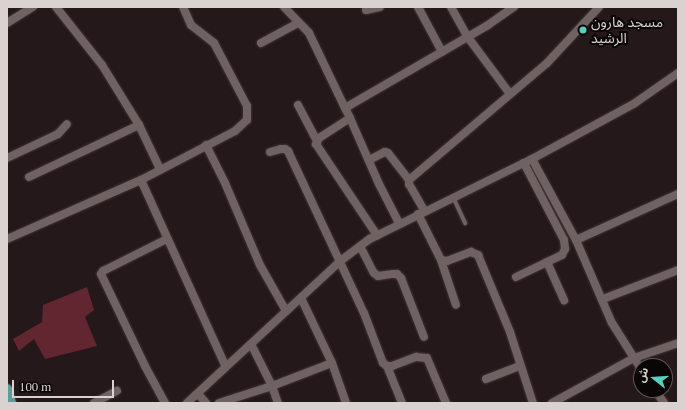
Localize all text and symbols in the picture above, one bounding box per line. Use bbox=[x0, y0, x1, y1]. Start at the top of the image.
place label: مسجد هارون الرشيد bbox=[591, 14, 663, 46]
marker: مسجد هارون الرشيد bbox=[578, 25, 588, 35]
north arrow bbox=[633, 358, 673, 398]
text: ش bbox=[634, 366, 651, 384]
scale bar bbox=[14, 372, 116, 398]
text: 100 m bbox=[19, 379, 51, 394]

